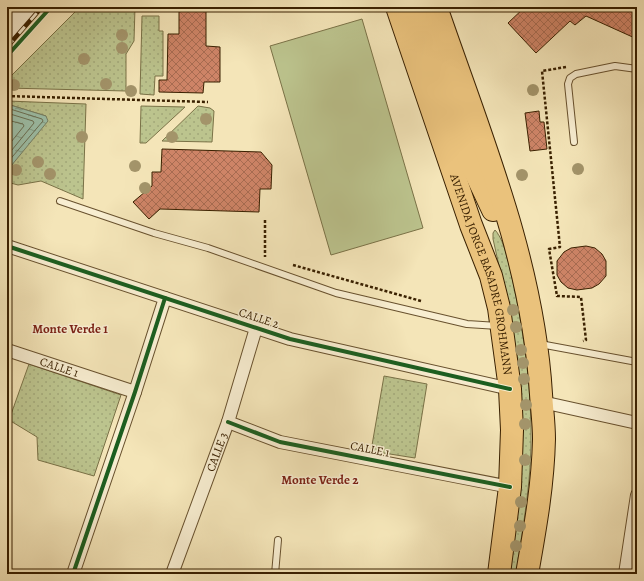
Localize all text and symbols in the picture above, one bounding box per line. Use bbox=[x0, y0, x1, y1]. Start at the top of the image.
street label: AVENIDA JORGE BASADRE GROHMANN bbox=[446, 171, 516, 376]
street label: CALLE 2 bbox=[237, 304, 281, 332]
district label: Monte Verde 1 bbox=[32, 320, 108, 337]
street label: CALLE 1 bbox=[38, 353, 81, 381]
street label: CALLE 3 bbox=[202, 430, 231, 474]
street label: CALLE 1 bbox=[349, 437, 391, 461]
district label: Monte Verde 2 bbox=[281, 471, 359, 488]

